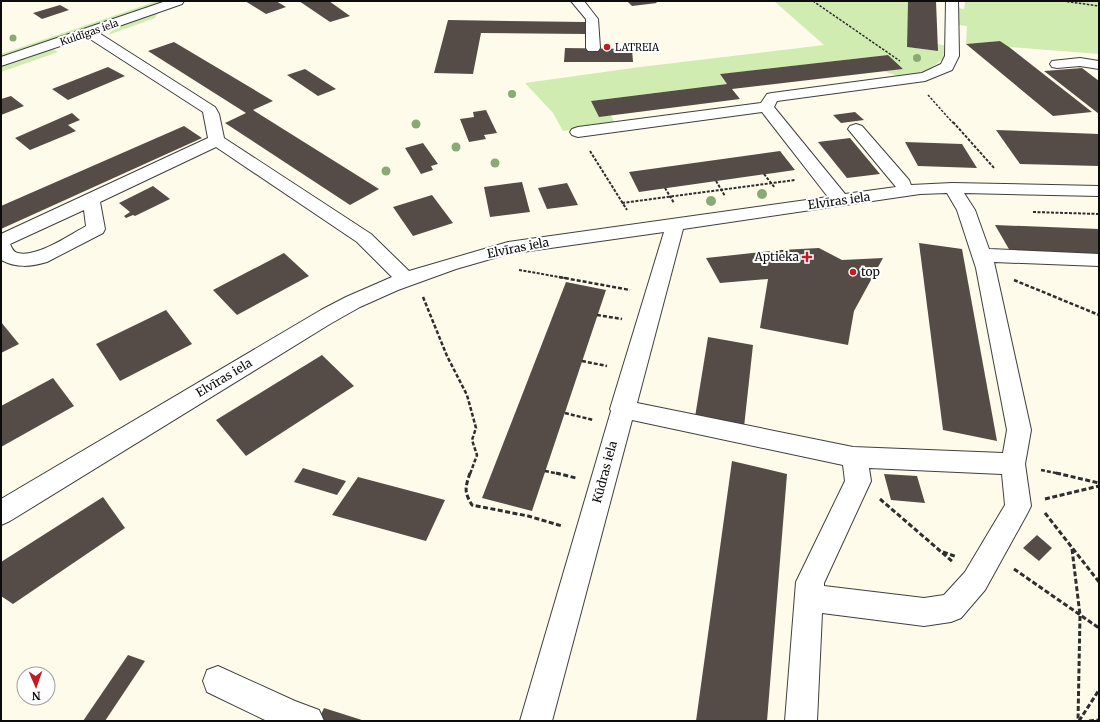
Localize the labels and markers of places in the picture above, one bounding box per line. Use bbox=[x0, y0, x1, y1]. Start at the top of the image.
place label: LATREIA bbox=[615, 41, 660, 54]
marker: LATREIA bbox=[602, 42, 612, 52]
place label: Aptieka bbox=[753, 249, 800, 264]
marker: Aptieka bbox=[802, 252, 812, 262]
place label: top bbox=[861, 264, 880, 279]
marker: top bbox=[848, 267, 858, 277]

